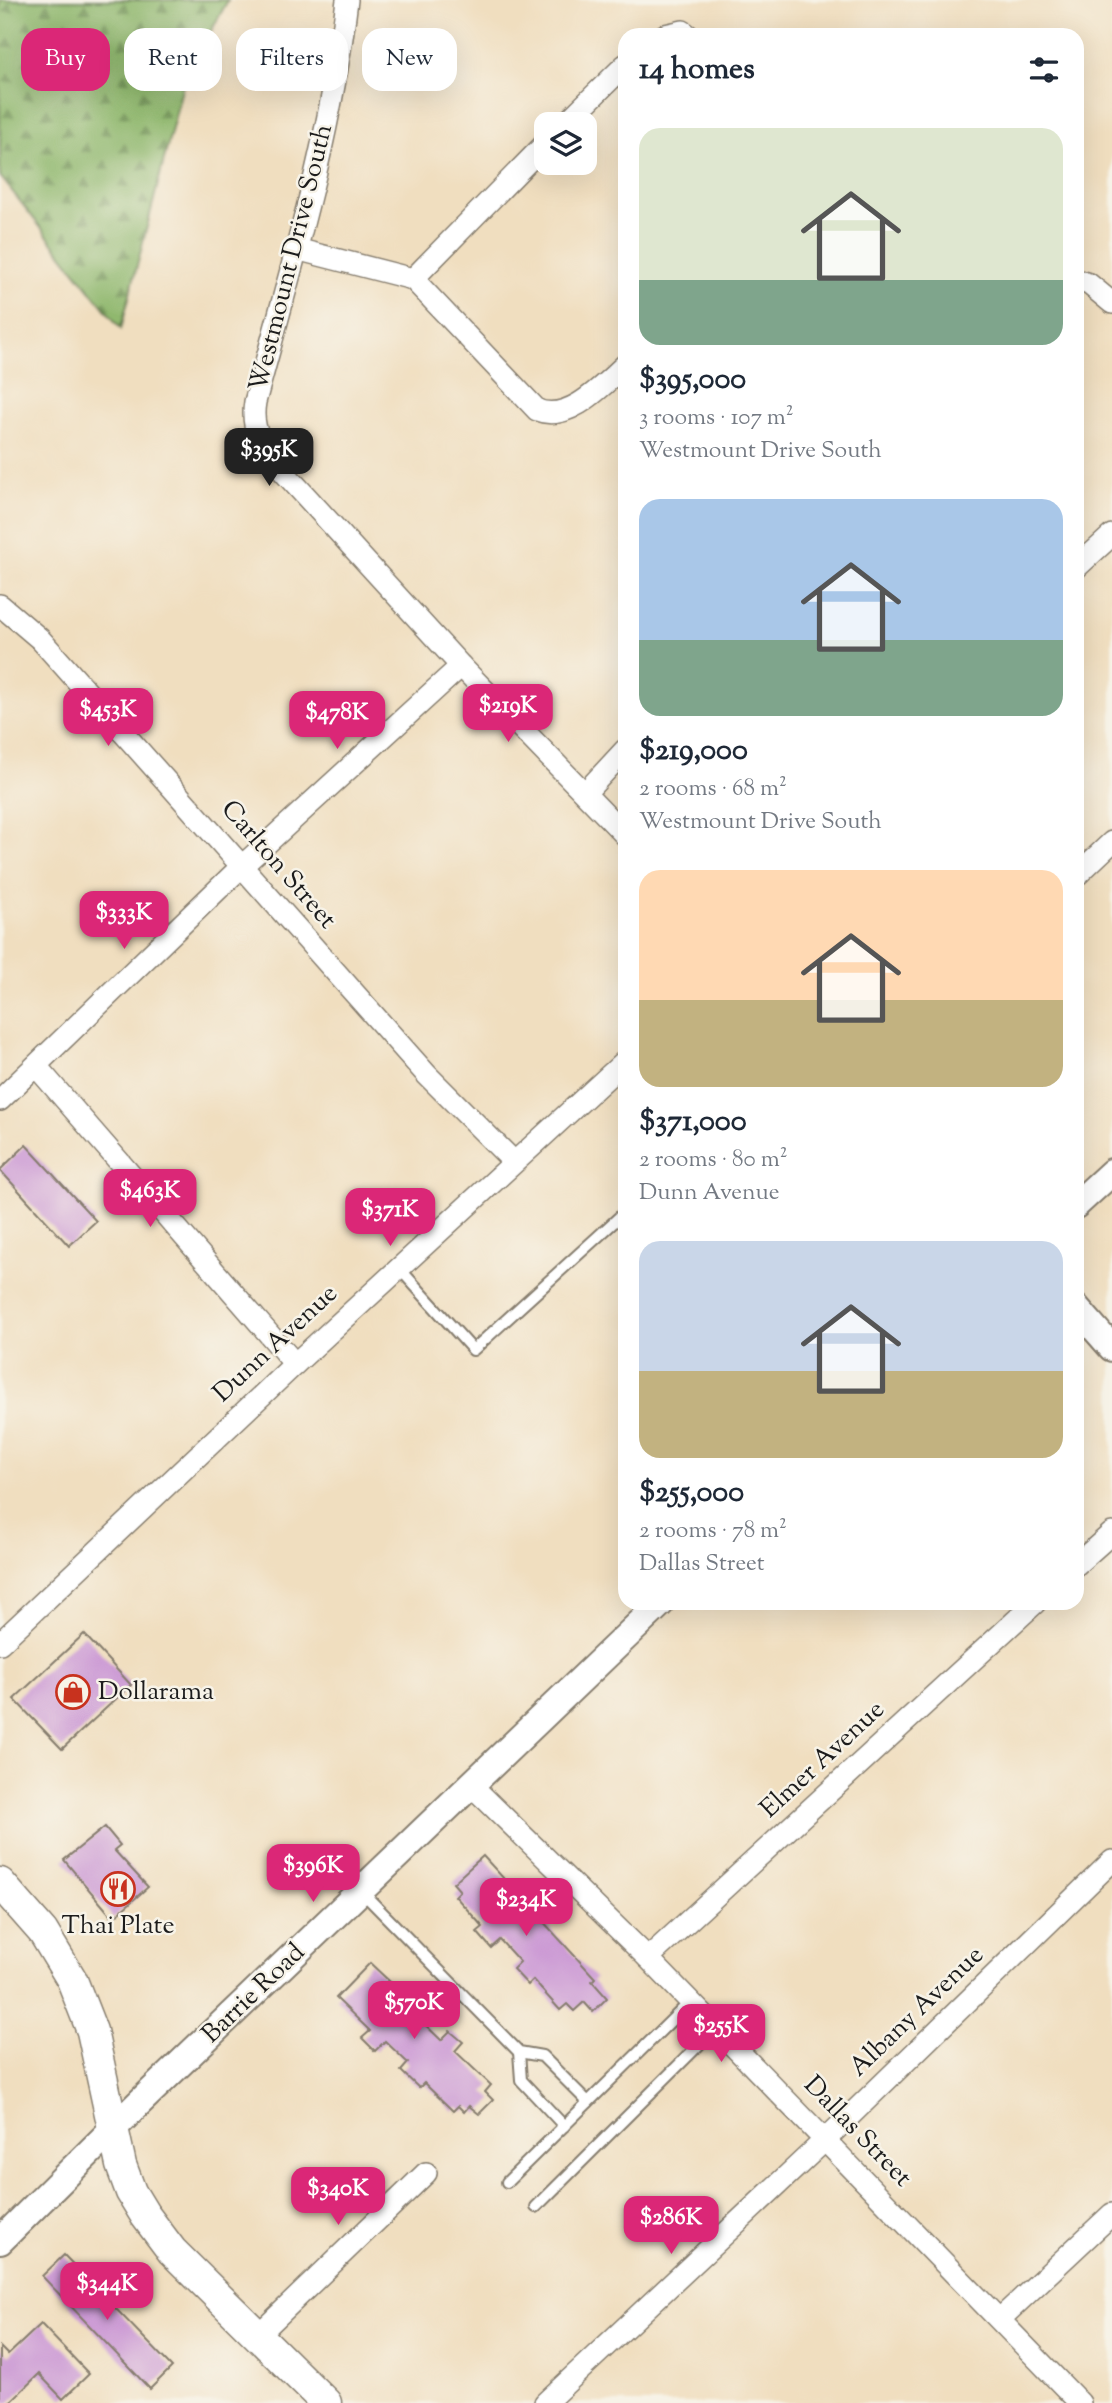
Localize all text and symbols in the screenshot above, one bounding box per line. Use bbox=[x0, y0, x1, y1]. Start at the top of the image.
chip: Buy bbox=[21, 28, 110, 91]
chip: Rent bbox=[124, 28, 222, 91]
chip: Filters bbox=[236, 28, 348, 91]
chip: New bbox=[362, 28, 457, 91]
text: 14 homes bbox=[639, 49, 755, 92]
icon: filters bbox=[1025, 51, 1063, 89]
map controls bbox=[534, 112, 597, 175]
button: layers bbox=[534, 112, 597, 175]
street label: Westmount Drive South bbox=[241, 120, 343, 396]
icon: home bbox=[788, 173, 914, 299]
text: $395,000 bbox=[639, 359, 746, 402]
text: 3 rooms · 107 m² bbox=[639, 402, 794, 435]
pin: $395K bbox=[220, 428, 318, 488]
text: $395K bbox=[240, 434, 298, 467]
text: Westmount Drive South bbox=[639, 435, 882, 468]
icon: home bbox=[788, 544, 914, 670]
pin: $219K bbox=[459, 684, 557, 744]
pin: $453K bbox=[59, 688, 157, 748]
text: $219K bbox=[479, 690, 537, 723]
pin: $478K bbox=[288, 692, 386, 751]
text: $453K bbox=[79, 694, 137, 727]
text: $478K bbox=[305, 697, 369, 730]
text: $219,000 bbox=[639, 730, 748, 773]
text: 2 rooms · 68 m² bbox=[639, 773, 787, 806]
street label: Carlton Street bbox=[212, 792, 345, 938]
text: Westmount Drive South bbox=[639, 806, 882, 839]
pin: $333K bbox=[75, 892, 173, 951]
text: $333K bbox=[96, 897, 152, 930]
icon: home bbox=[788, 915, 914, 1041]
text: $371,000 bbox=[639, 1101, 747, 1144]
text: 2 rooms · 80 m² bbox=[639, 1144, 787, 1177]
pin: $463K bbox=[101, 1170, 199, 1229]
text: $463K bbox=[119, 1175, 181, 1208]
text: Dunn Avenue bbox=[639, 1177, 779, 1210]
pin: $371K bbox=[341, 1188, 439, 1248]
text: $371K bbox=[361, 1194, 419, 1227]
street label: Dunn Avenue bbox=[205, 1276, 347, 1412]
icon: home bbox=[788, 1286, 914, 1412]
text: $255,000 bbox=[639, 1472, 744, 1515]
text: 2 rooms · 78 m² bbox=[639, 1515, 787, 1548]
text: Dallas Street bbox=[639, 1548, 765, 1581]
shop icon: Dollarama bbox=[54, 1673, 92, 1711]
place label: Dollarama bbox=[98, 1674, 214, 1711]
street label: Elmer Avenue bbox=[752, 1692, 894, 1828]
pin: $396K bbox=[264, 1844, 362, 1904]
text: $396K bbox=[283, 1850, 343, 1883]
restaurant icon: Thai Plate bbox=[99, 1870, 137, 1908]
pin: $234K bbox=[477, 1878, 575, 1938]
text: $234K bbox=[496, 1884, 556, 1917]
place label: Thai Plate bbox=[61, 1908, 175, 1945]
street label: Barrie Road bbox=[194, 1935, 314, 2053]
street label: Albany Avenue bbox=[841, 1938, 993, 2086]
pin: $570K bbox=[365, 1982, 463, 2041]
text: $570K bbox=[384, 1987, 444, 2020]
pin: $255K bbox=[672, 2004, 770, 2064]
text: $255K bbox=[693, 2010, 749, 2043]
street label: Dallas Street bbox=[794, 2068, 920, 2196]
pin: $340K bbox=[289, 2168, 387, 2227]
text: $340K bbox=[307, 2173, 369, 2206]
pin: $286K bbox=[622, 2196, 720, 2256]
text: $286K bbox=[640, 2202, 702, 2235]
pin: $344K bbox=[58, 2262, 156, 2322]
text: $344K bbox=[76, 2268, 138, 2301]

